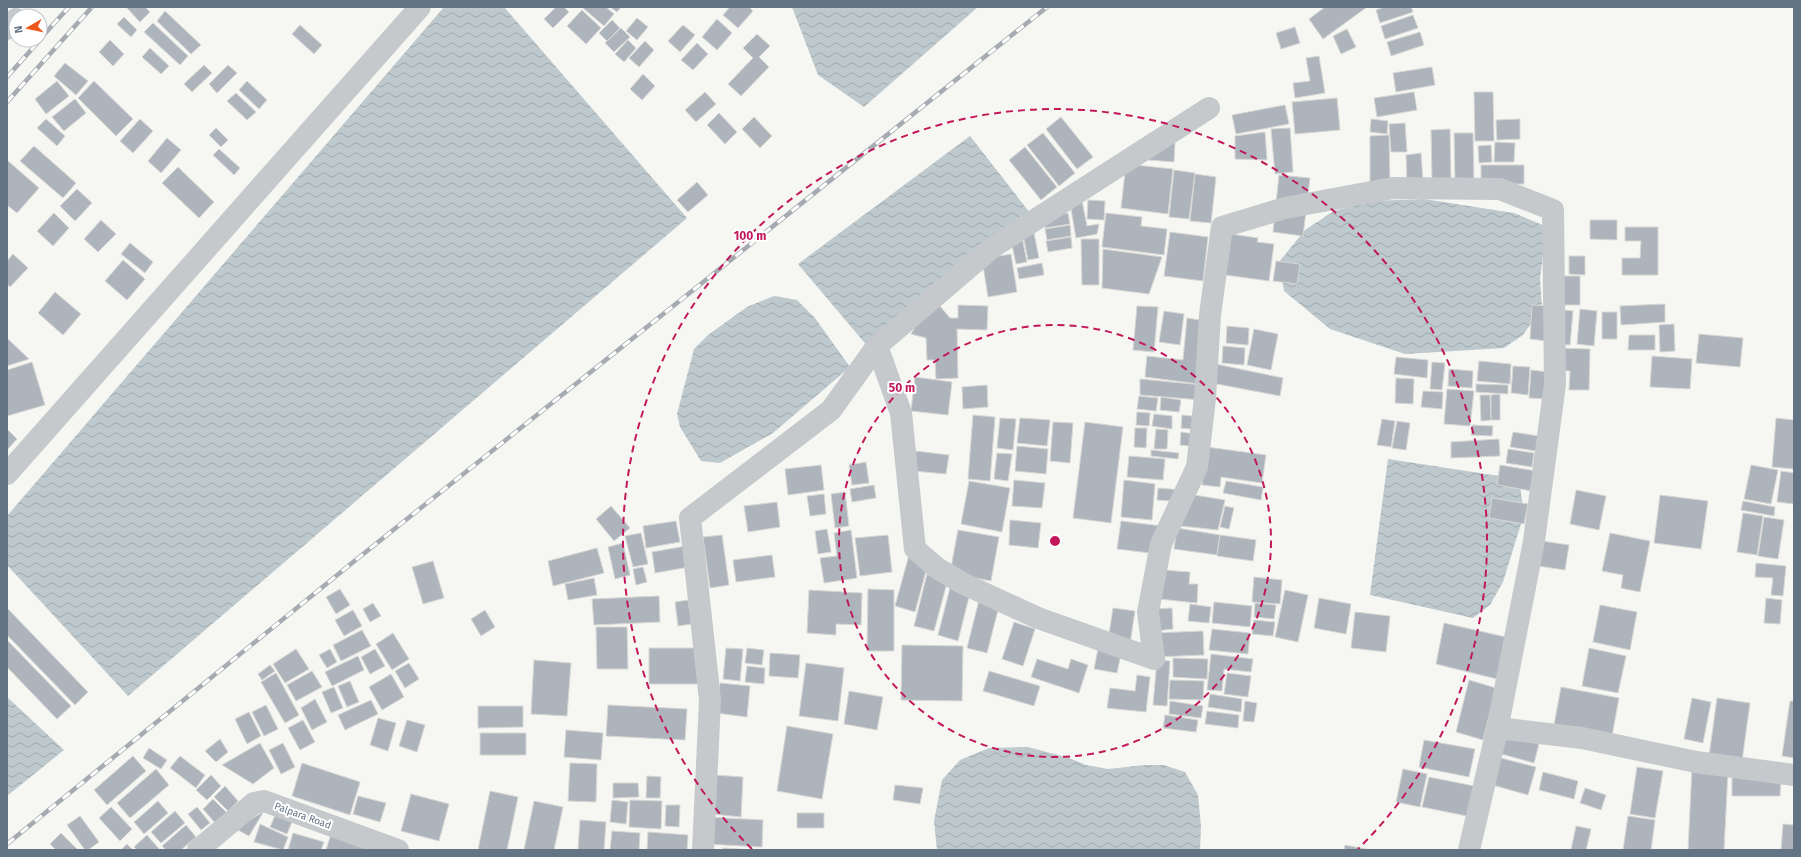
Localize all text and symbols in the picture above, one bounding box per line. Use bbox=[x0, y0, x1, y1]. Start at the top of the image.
north arrow bbox=[8, 8, 48, 48]
text: N bbox=[12, 25, 26, 34]
text: 100 m bbox=[734, 229, 766, 243]
text: 50 m bbox=[889, 381, 915, 395]
centre of rings bbox=[1048, 534, 1062, 548]
street label: Palpara Road bbox=[273, 800, 333, 832]

